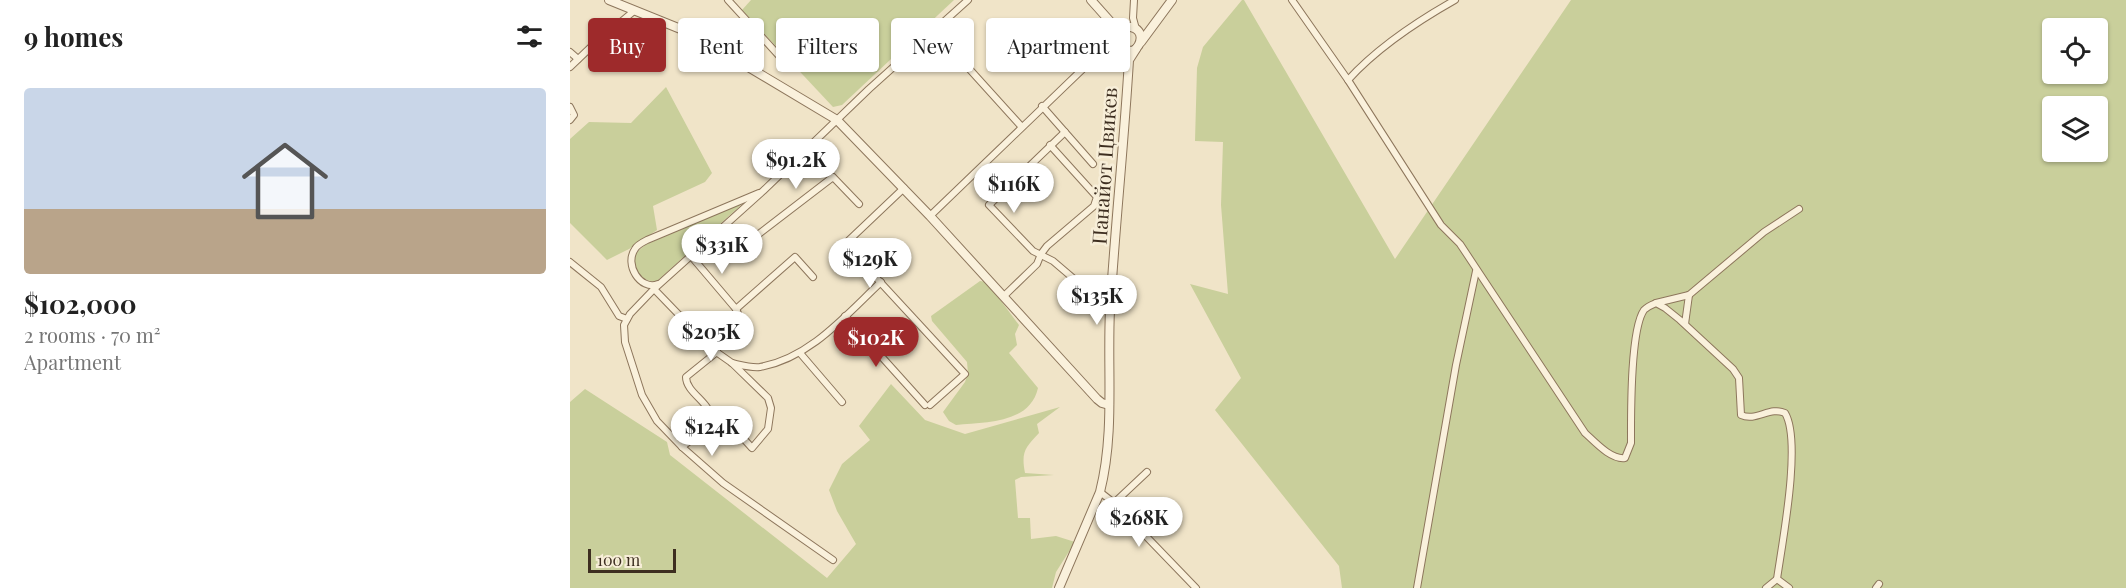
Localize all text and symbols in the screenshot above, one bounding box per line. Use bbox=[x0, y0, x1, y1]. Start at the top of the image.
chip: Buy bbox=[588, 18, 666, 72]
chip: Rent bbox=[678, 18, 764, 72]
chip: Filters bbox=[776, 18, 879, 72]
chip: New bbox=[891, 18, 974, 72]
chip: Apartment bbox=[986, 18, 1130, 72]
map controls bbox=[2042, 18, 2108, 162]
button: locate bbox=[2042, 18, 2108, 84]
text: 9 homes bbox=[24, 19, 123, 54]
icon: filters bbox=[513, 20, 546, 53]
street label: Панайот Цвикев bbox=[1085, 86, 1122, 245]
button: layers bbox=[2042, 96, 2108, 162]
icon: home bbox=[231, 127, 339, 235]
pin: $91.2K bbox=[747, 139, 845, 190]
text: $91.2K bbox=[766, 145, 826, 172]
pin: $116K bbox=[972, 163, 1056, 214]
text: $116K bbox=[988, 169, 1040, 196]
pin: $331K bbox=[680, 224, 764, 275]
text: $331K bbox=[696, 230, 748, 257]
pin: $129K bbox=[828, 238, 912, 289]
text: $129K bbox=[843, 244, 897, 271]
pin: $135K bbox=[1055, 275, 1139, 326]
text: $135K bbox=[1071, 281, 1123, 308]
text: $102,000 bbox=[24, 286, 137, 321]
pin: $205K bbox=[669, 311, 753, 362]
text: $205K bbox=[682, 317, 740, 344]
pin: $102K bbox=[834, 317, 918, 368]
text: 2 rooms · 70 m² bbox=[24, 321, 161, 348]
text: $102K bbox=[848, 323, 904, 350]
text: Apartment bbox=[24, 348, 121, 375]
pin: $124K bbox=[670, 406, 754, 457]
text: $124K bbox=[685, 412, 739, 439]
pin: $268K bbox=[1097, 497, 1181, 548]
text: $268K bbox=[1110, 503, 1168, 530]
scale bar bbox=[588, 546, 676, 574]
text: 100 m bbox=[597, 549, 640, 570]

